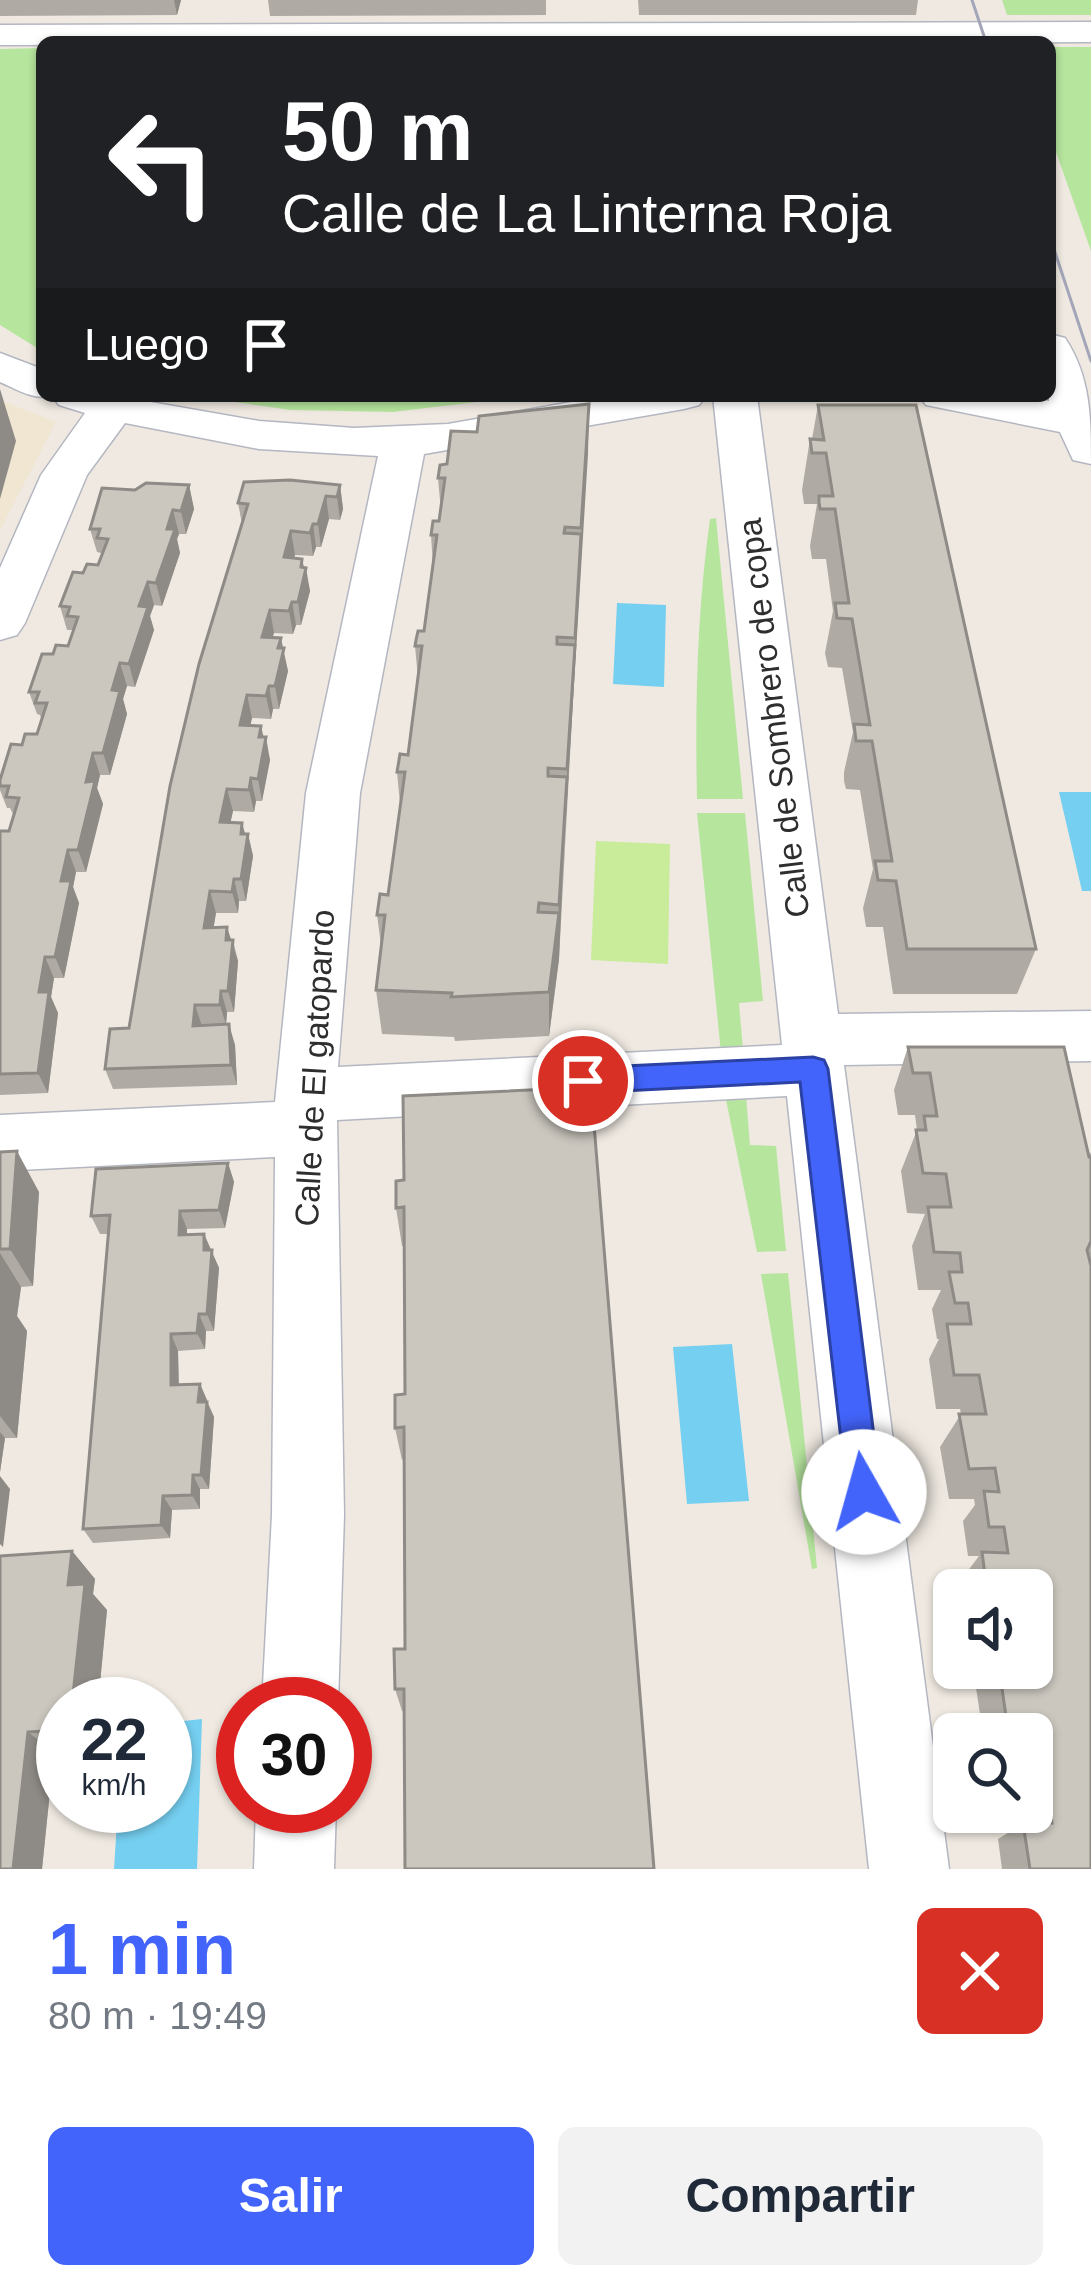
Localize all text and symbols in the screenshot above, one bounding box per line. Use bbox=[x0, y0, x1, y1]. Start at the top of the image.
icon: left bbox=[84, 84, 240, 240]
text: 50 m bbox=[282, 84, 473, 178]
text: Calle de La Linterna Roja bbox=[282, 183, 891, 243]
icon: arrive bbox=[233, 312, 299, 378]
text: Luego bbox=[84, 319, 209, 370]
street label: Calle de Sombrero de copa bbox=[731, 516, 816, 920]
street label: Calle de El gatopardo bbox=[288, 909, 341, 1227]
pin bbox=[532, 1030, 634, 1132]
icon: arrive bbox=[550, 1048, 616, 1114]
position arrow bbox=[801, 1429, 927, 1555]
map controls bbox=[933, 1569, 1053, 1833]
button: sound bbox=[933, 1569, 1053, 1689]
speed limit sign: 30 bbox=[216, 1677, 372, 1833]
text: 22 bbox=[81, 1706, 147, 1773]
button: search bbox=[933, 1713, 1053, 1833]
text: km/h bbox=[81, 1768, 147, 1801]
button: close bbox=[917, 1908, 1043, 2034]
text: 1 min bbox=[48, 1909, 236, 1989]
text: 80 m · 19:49 bbox=[48, 1994, 267, 2037]
button: Salir bbox=[48, 2127, 534, 2265]
button: Compartir bbox=[558, 2127, 1043, 2265]

